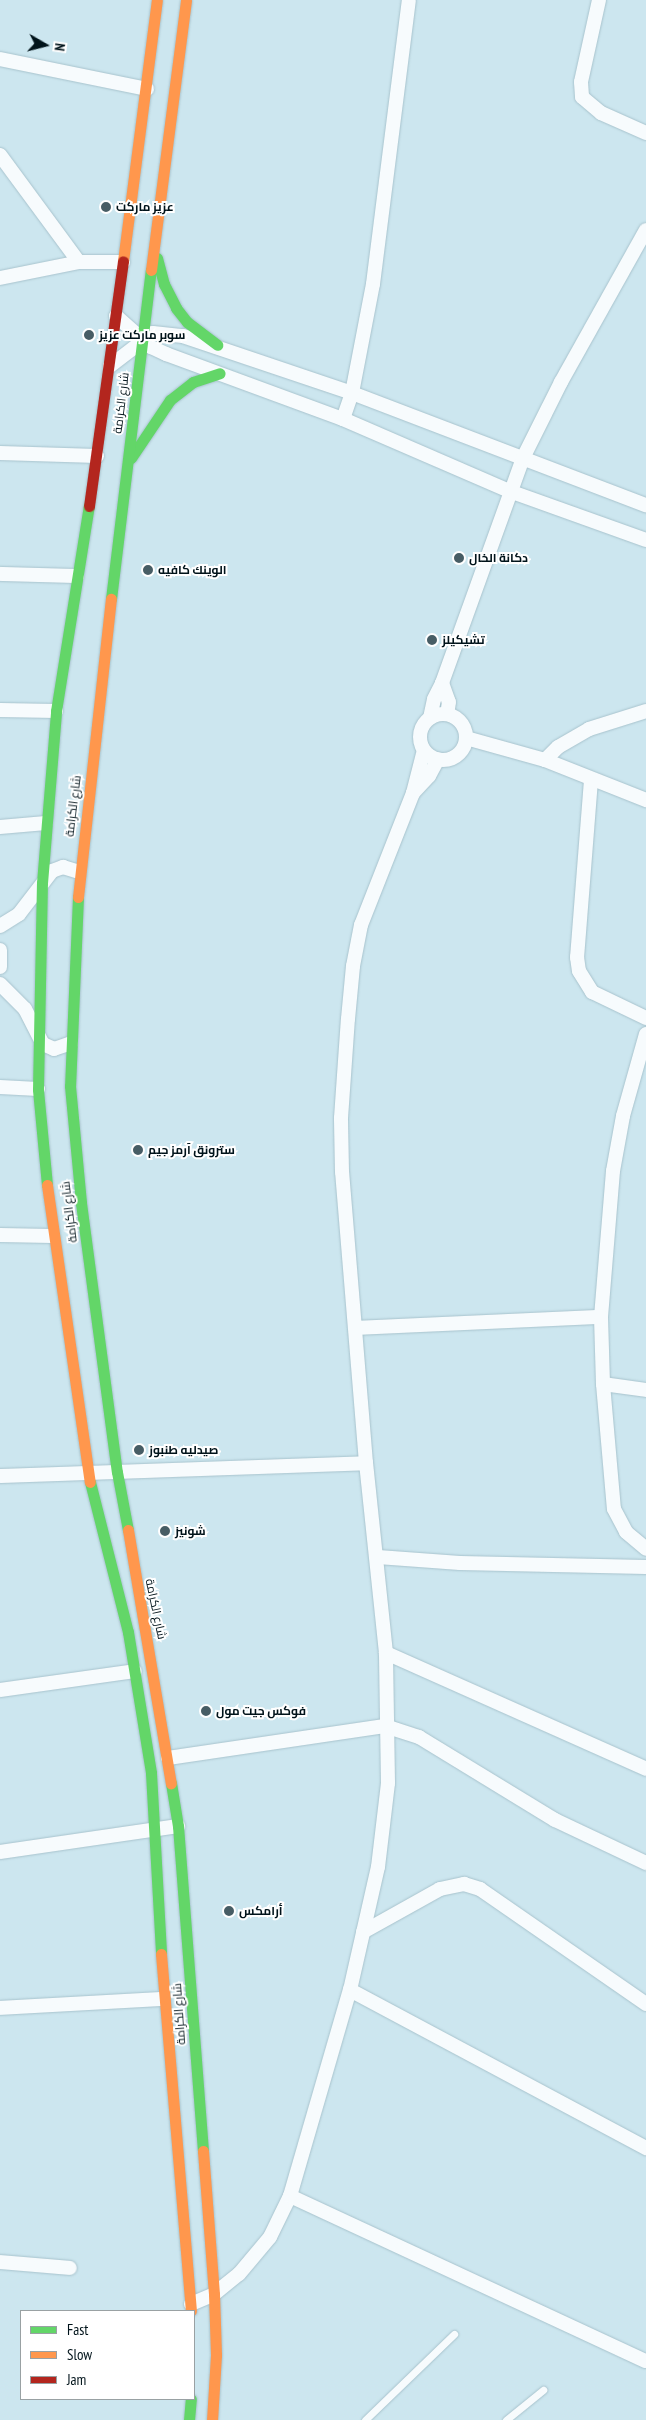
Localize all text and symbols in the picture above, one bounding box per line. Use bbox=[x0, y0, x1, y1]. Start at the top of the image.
north arrow bbox=[20, 20, 70, 70]
text: N bbox=[50, 42, 69, 52]
place label: عزيز ماركت bbox=[116, 200, 174, 214]
marker: عزيز ماركت bbox=[100, 201, 112, 213]
place label: سوبر ماركت عزيز bbox=[99, 328, 185, 342]
marker: سوبر ماركت عزيز bbox=[83, 329, 95, 341]
street label: شارع الكرامة bbox=[110, 372, 132, 434]
place label: دكانة الخال bbox=[469, 551, 528, 565]
marker: دكانة الخال bbox=[453, 552, 465, 564]
place label: الوينك كافيه bbox=[158, 563, 227, 577]
marker: الوينك كافيه bbox=[142, 564, 154, 576]
place label: تشيكيلز bbox=[442, 633, 485, 647]
marker: تشيكيلز bbox=[426, 634, 438, 646]
street label: شارع الكرامة bbox=[62, 775, 84, 837]
place label: سترونق آرمز جيم bbox=[148, 1143, 235, 1157]
marker: سترونق آرمز جيم bbox=[132, 1144, 144, 1156]
street label: شارع الكرامة bbox=[58, 1181, 80, 1243]
place label: صيدليه طنبوز bbox=[149, 1443, 218, 1457]
marker: صيدليه طنبوز bbox=[133, 1444, 145, 1456]
place label: شونيز bbox=[175, 1524, 206, 1538]
marker: شونيز bbox=[159, 1525, 171, 1537]
street label: شارع الكرامة bbox=[143, 1577, 169, 1641]
place label: فوكس جيت مول bbox=[216, 1704, 306, 1718]
marker: فوكس جيت مول bbox=[200, 1705, 212, 1717]
place label: أرامكس bbox=[239, 1904, 283, 1918]
marker: أرامكس bbox=[223, 1905, 235, 1917]
street label: شارع الكرامة bbox=[170, 1983, 188, 2045]
legend bbox=[20, 2310, 195, 2400]
text: Fast bbox=[67, 2320, 88, 2339]
text: Slow bbox=[67, 2345, 92, 2364]
text: Jam bbox=[67, 2370, 86, 2389]

